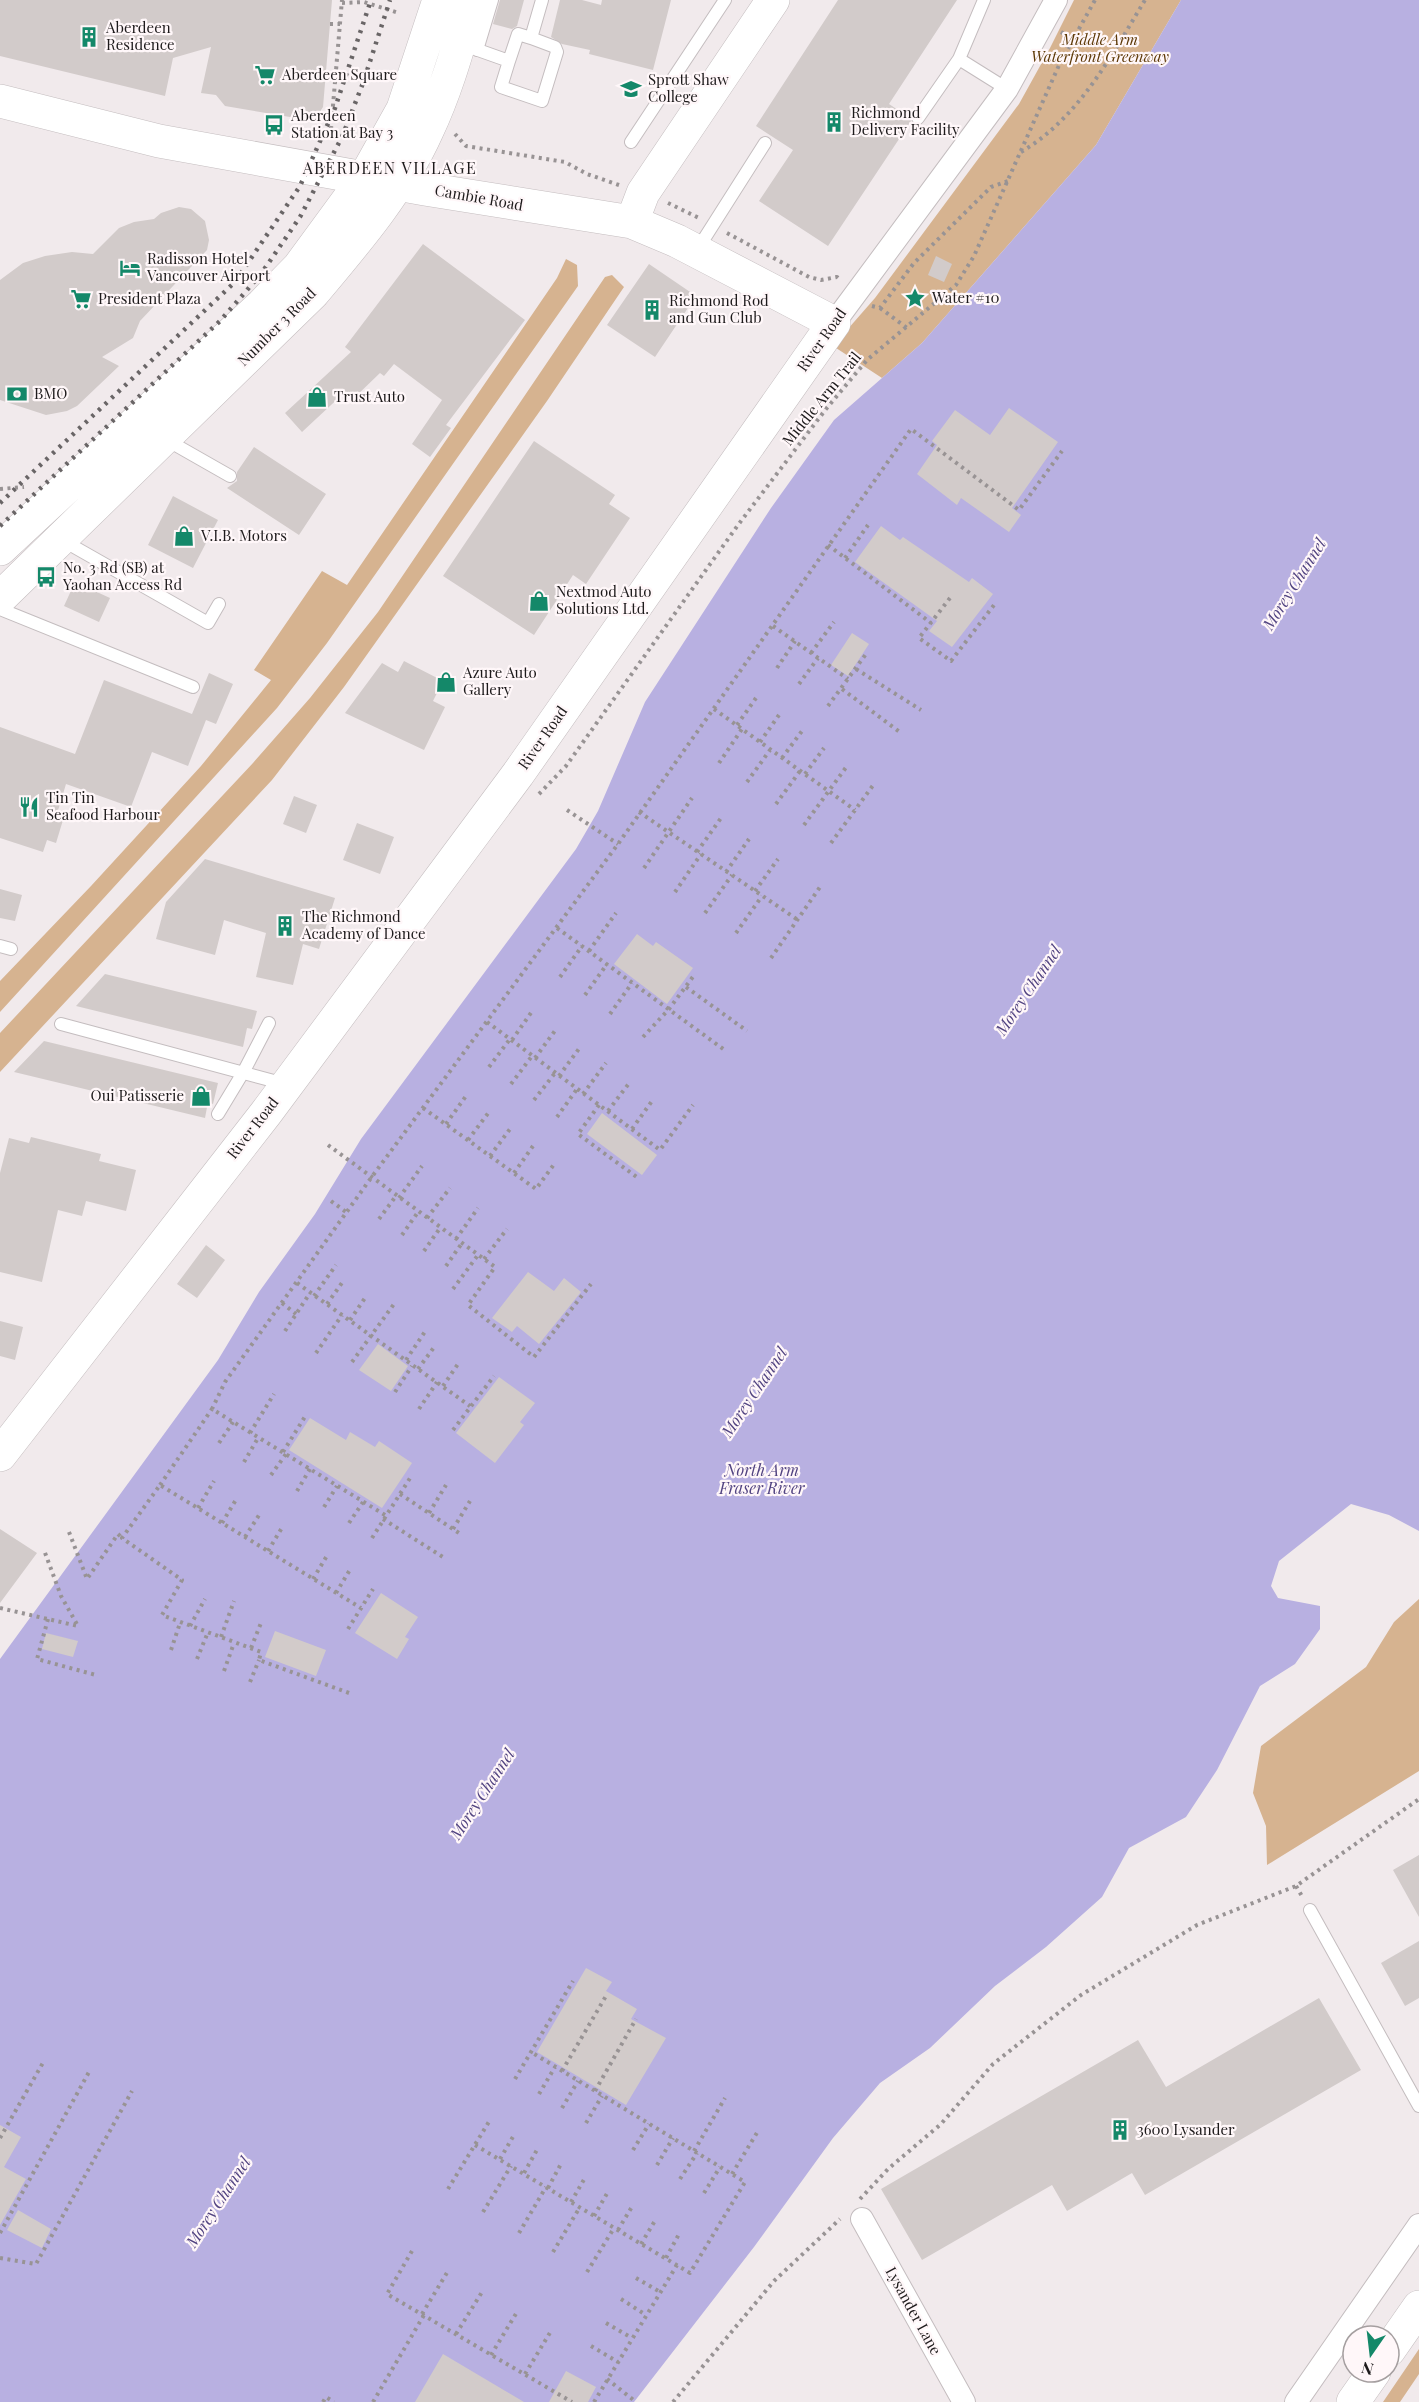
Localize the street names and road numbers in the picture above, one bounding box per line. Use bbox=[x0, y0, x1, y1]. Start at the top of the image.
street label: Cambie Road bbox=[433, 179, 525, 215]
street label: Number 3 Road bbox=[233, 283, 320, 370]
street label: River Road bbox=[792, 304, 851, 375]
street label: Middle Arm Trail bbox=[777, 347, 865, 449]
street label: River Road bbox=[513, 702, 572, 773]
street label: River Road bbox=[222, 1092, 283, 1162]
street label: Lysander Lane bbox=[881, 2263, 946, 2358]

